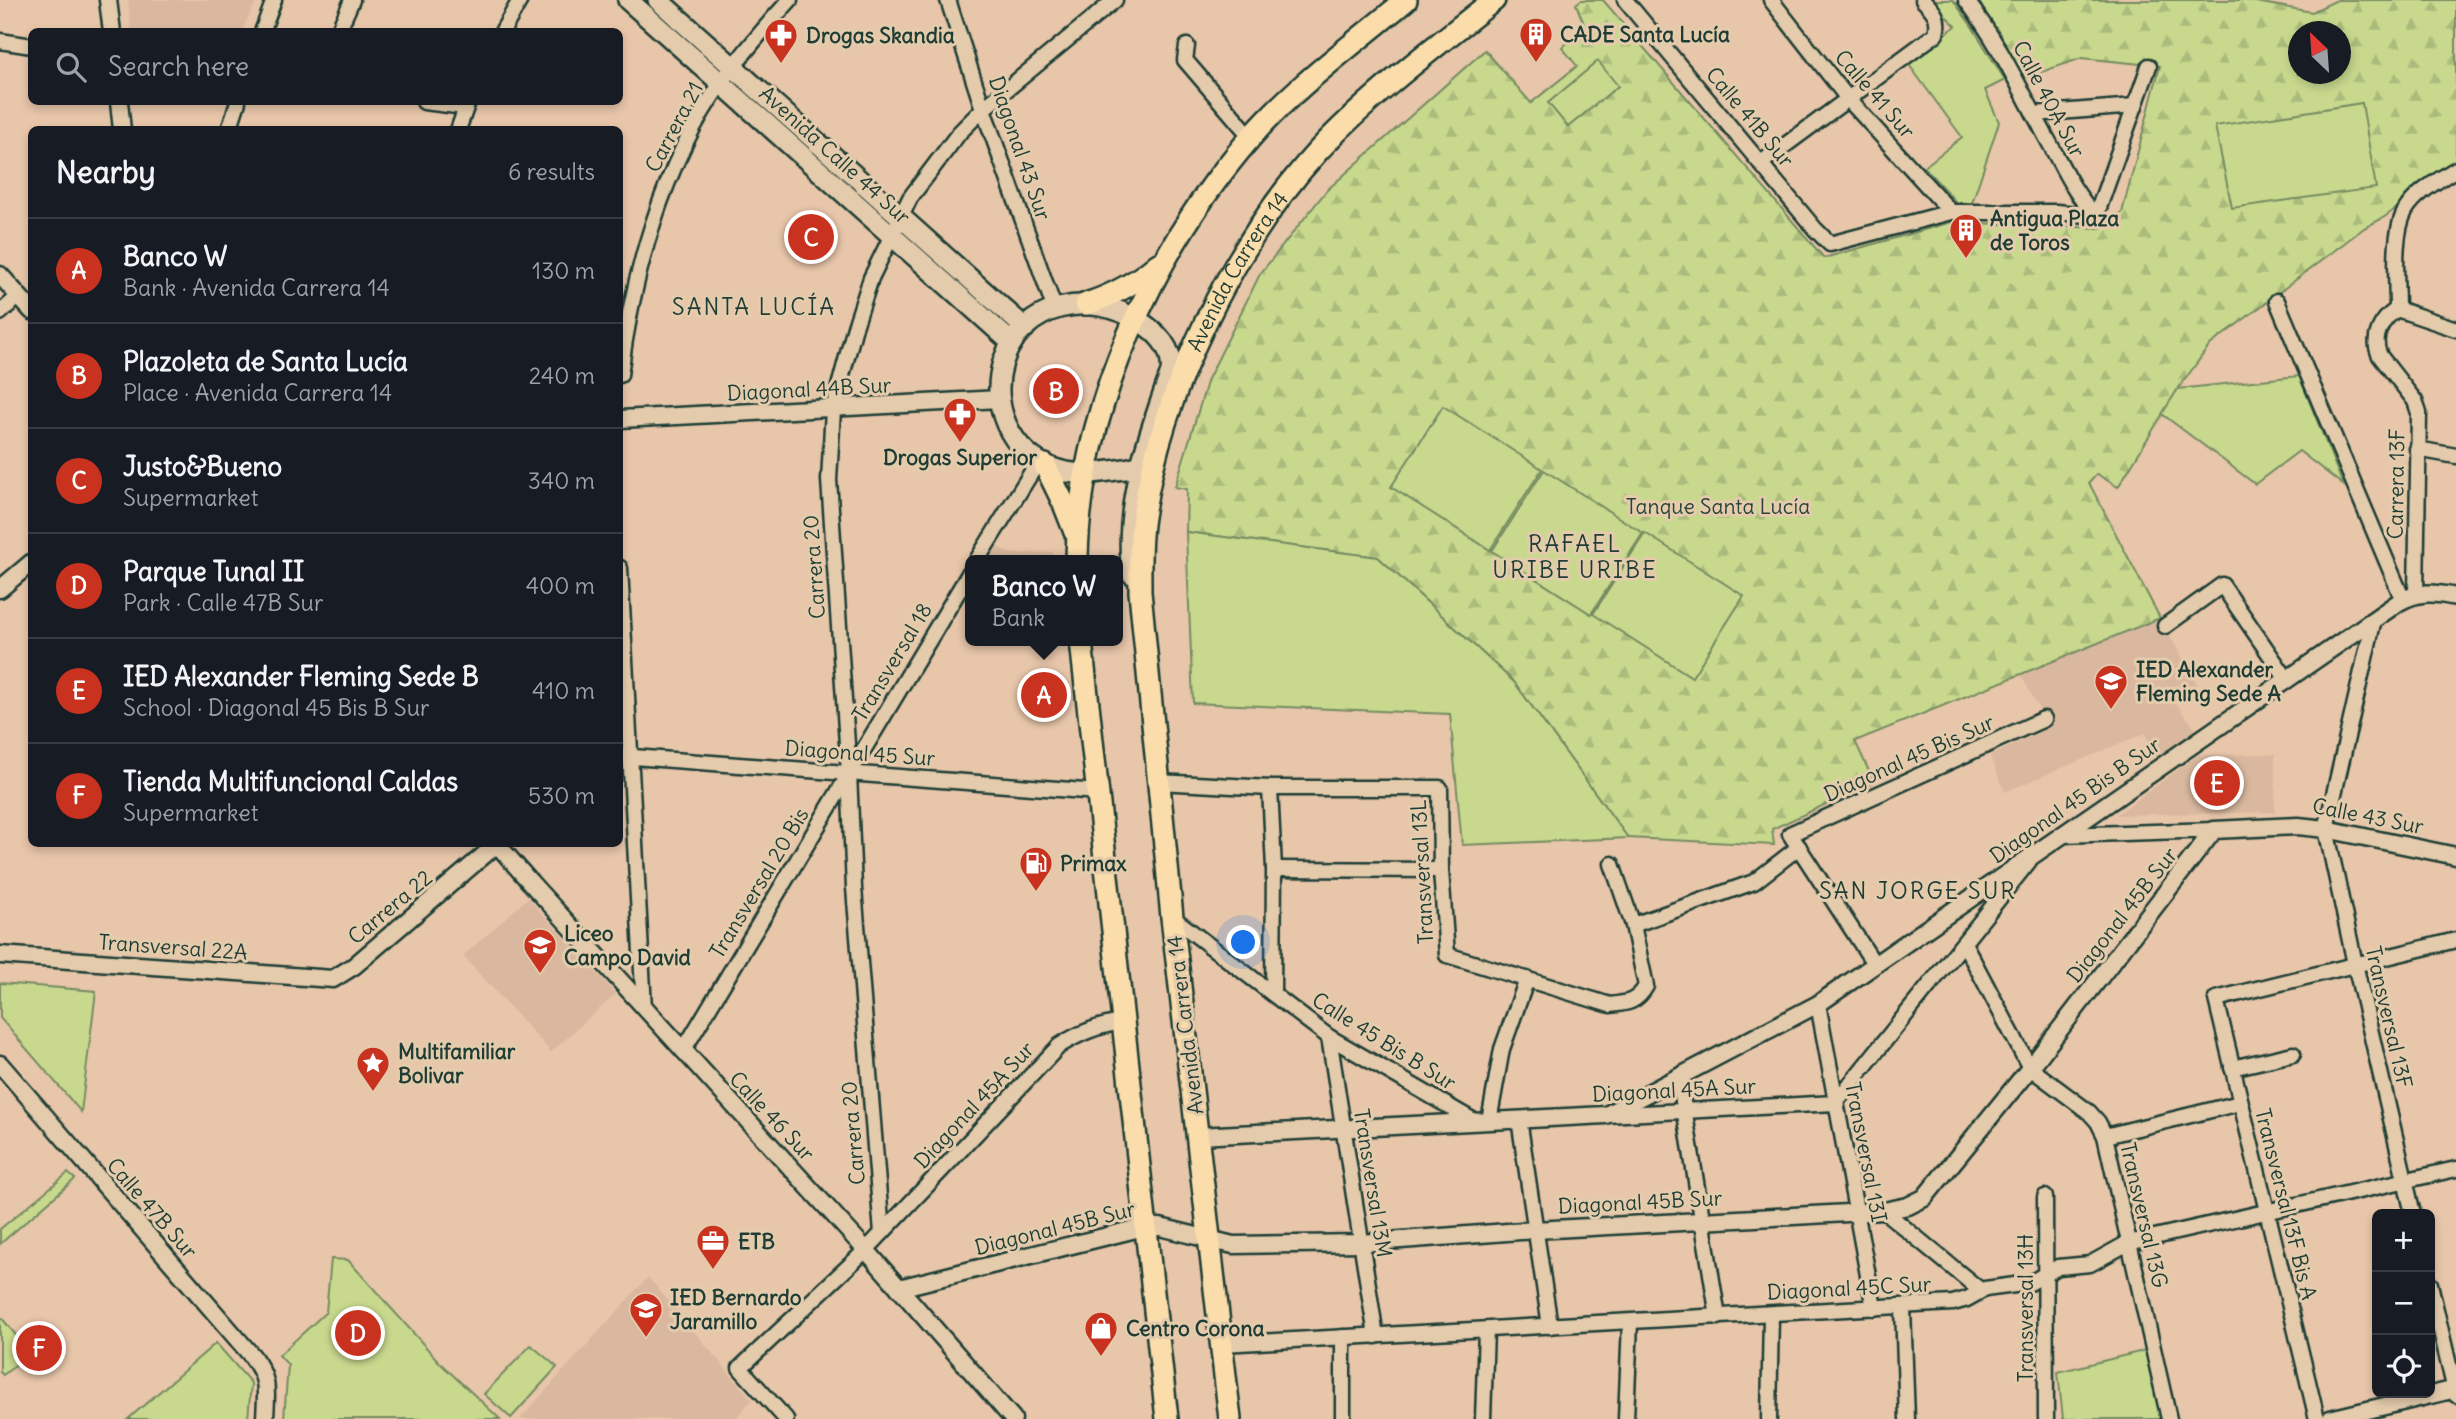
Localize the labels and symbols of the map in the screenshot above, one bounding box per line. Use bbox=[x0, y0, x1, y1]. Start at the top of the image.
building icon: CADE Santa Lucía bbox=[1517, 15, 1555, 64]
pharmacy icon: Drogas Skandia bbox=[762, 16, 800, 65]
place label: CADE Santa Lucía bbox=[1560, 21, 1730, 48]
north arrow bbox=[2288, 21, 2351, 84]
place label: Drogas Skandia bbox=[806, 22, 955, 49]
street label: Calle 40A Sur bbox=[2007, 36, 2091, 162]
street label: Calle 41 Sur bbox=[1829, 44, 1921, 144]
street label: Calle 41B Sur bbox=[1700, 61, 1800, 173]
street label: Diagonal 43 Sur bbox=[983, 72, 1057, 224]
street label: Carrera 21 bbox=[639, 77, 709, 177]
street label: Avenida Calle 44 Sur bbox=[754, 80, 917, 230]
street label: Avenida Carrera 14 bbox=[1180, 186, 1294, 356]
place label: Antigua Plaza de Toros bbox=[1990, 205, 2119, 256]
pin: C bbox=[788, 211, 834, 263]
building icon: Antigua Plaza de Toros bbox=[1947, 211, 1985, 260]
district label: SANTA LUCÍA bbox=[672, 292, 836, 321]
pin: B bbox=[1033, 365, 1079, 417]
street label: Diagonal 44B Sur bbox=[726, 371, 892, 407]
pharmacy icon: Drogas Superior bbox=[941, 395, 979, 444]
street label: Carrera 13F bbox=[2382, 428, 2410, 540]
place label: Drogas Superior bbox=[883, 444, 1038, 471]
park label: Tanque Santa Lucía bbox=[1626, 493, 1810, 520]
street label: Carrera 20 bbox=[797, 514, 831, 620]
district label: RAFAEL URIBE URIBE bbox=[1492, 529, 1658, 584]
street label: Transversal 18 bbox=[846, 598, 938, 726]
place label: IED Alexander Fleming Sede A bbox=[2136, 656, 2281, 707]
school or university icon: IED Alexander Fleming Sede A bbox=[2092, 662, 2130, 711]
pin: A bbox=[1021, 669, 1067, 721]
street label: Diagonal 45 Bis Sur bbox=[1820, 708, 1999, 808]
street label: Diagonal 45 Bis B Sur bbox=[1984, 731, 2166, 869]
street label: Diagonal 45 Sur bbox=[784, 734, 936, 772]
pin: E bbox=[2194, 757, 2240, 809]
street label: Calle 43 Sur bbox=[2310, 792, 2426, 840]
street label: Transversal 13L bbox=[1405, 799, 1439, 945]
street label: Transversal 20 Bis bbox=[703, 803, 815, 963]
street label: Diagonal 45B Sur bbox=[2061, 842, 2183, 988]
fuel station icon: Primax bbox=[1017, 844, 1055, 893]
place label: Primax bbox=[1060, 850, 1127, 877]
street label: Carrera 22 bbox=[342, 864, 438, 950]
district label: SAN JORGE SUR bbox=[1819, 876, 2017, 905]
place label: Liceo Campo David bbox=[564, 920, 692, 971]
your location bbox=[1226, 925, 1260, 959]
school or university icon: Liceo Campo David bbox=[521, 926, 559, 975]
street label: Transversal 22A bbox=[98, 928, 248, 966]
street label: Avenida Carrera 14 bbox=[1161, 934, 1209, 1116]
street label: Transversal 13F bbox=[2360, 943, 2418, 1091]
street label: Calle 45 Bis B Sur bbox=[1307, 986, 1461, 1096]
street label: Diagonal 45A Sur bbox=[908, 1035, 1040, 1174]
place label: Multifamiliar Bolivar bbox=[398, 1038, 516, 1089]
place icon: Multifamiliar Bolivar bbox=[354, 1044, 392, 1093]
street label: Calle 46 Sur bbox=[724, 1065, 821, 1167]
street label: Diagonal 45A Sur bbox=[1591, 1072, 1757, 1108]
street label: Carrera 20 bbox=[835, 1080, 871, 1186]
street label: Transversal 13I bbox=[1839, 1080, 1893, 1224]
street label: Transversal 13F Bis A bbox=[2249, 1105, 2323, 1303]
street label: Transversal 13M bbox=[1348, 1107, 1398, 1259]
street label: Transversal 13G bbox=[2114, 1140, 2174, 1290]
street label: Calle 47B Sur bbox=[101, 1152, 203, 1264]
street label: Diagonal 45B Sur bbox=[1557, 1184, 1723, 1220]
street label: Diagonal 45B Sur bbox=[972, 1195, 1138, 1261]
office icon: ETB bbox=[694, 1222, 732, 1271]
place label: ETB bbox=[738, 1228, 775, 1255]
street label: Transversal 13H bbox=[2012, 1234, 2039, 1382]
street label: Diagonal 45C Sur bbox=[1766, 1270, 1932, 1306]
place label: IED Bernardo Jaramillo bbox=[670, 1284, 802, 1335]
school or university icon: IED Bernardo Jaramillo bbox=[627, 1290, 665, 1339]
pin: D bbox=[335, 1307, 381, 1359]
shop icon: Centro Corona bbox=[1082, 1309, 1120, 1358]
place label: Centro Corona bbox=[1126, 1315, 1265, 1342]
pin: F bbox=[16, 1322, 62, 1374]

